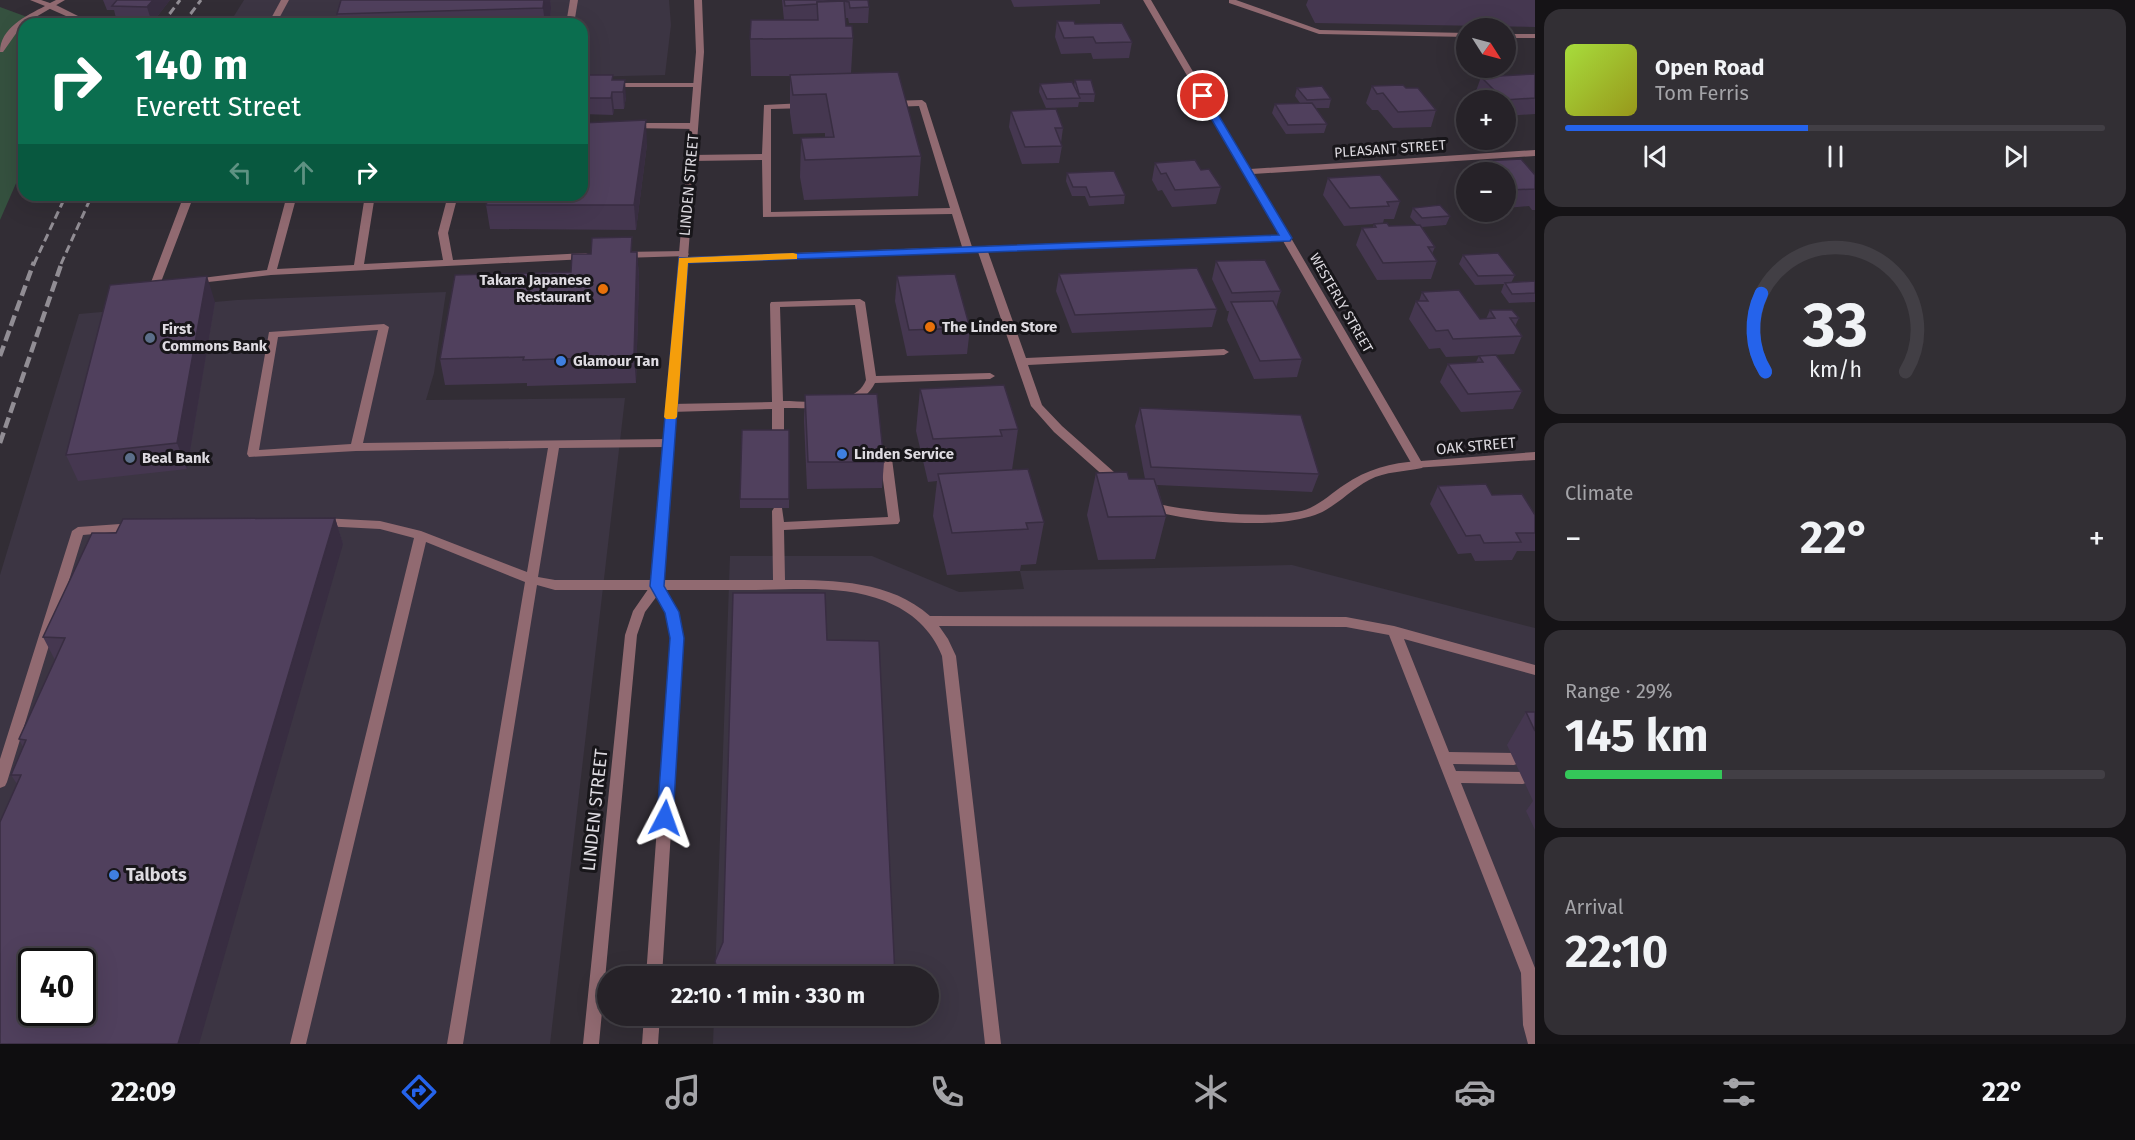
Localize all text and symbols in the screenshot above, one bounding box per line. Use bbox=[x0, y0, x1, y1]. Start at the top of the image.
north arrow bbox=[1456, 18, 1516, 78]
map controls bbox=[1456, 18, 1516, 222]
text: 140 m bbox=[135, 40, 248, 90]
icon: right bbox=[36, 42, 114, 120]
text: Open Road bbox=[1655, 54, 1765, 81]
pin bbox=[1177, 70, 1228, 121]
icon: arrive bbox=[1186, 79, 1219, 112]
text: Tom Ferris bbox=[1655, 81, 1749, 105]
button: + bbox=[1456, 90, 1516, 150]
text: Everett Street bbox=[135, 91, 301, 123]
street label: LINDEN STREET bbox=[676, 133, 702, 237]
street label: PLEASANT STREET bbox=[1334, 137, 1447, 161]
icon: previous bbox=[1639, 140, 1672, 173]
icon: pause bbox=[1819, 140, 1852, 173]
icon: next bbox=[1999, 140, 2032, 173]
icon: left bbox=[224, 156, 257, 189]
icon: ahead bbox=[287, 156, 320, 189]
icon: right bbox=[350, 156, 383, 189]
button: − bbox=[1456, 162, 1516, 222]
street label: WESTERLY STREET bbox=[1306, 250, 1377, 356]
place label: Takara Japanese Restaurant bbox=[479, 271, 591, 306]
marker: Takara Japanese Restaurant bbox=[596, 282, 610, 296]
text: 33 bbox=[1802, 288, 1867, 363]
place label: The Linden Store bbox=[942, 318, 1057, 336]
place label: First Commons Bank bbox=[162, 320, 268, 355]
marker: The Linden Store bbox=[923, 320, 937, 334]
marker: First Commons Bank bbox=[143, 331, 157, 345]
place label: Glamour Tan bbox=[573, 352, 659, 370]
marker: Glamour Tan bbox=[554, 354, 568, 368]
text: km/h bbox=[1808, 357, 1862, 383]
street label: OAK STREET bbox=[1435, 434, 1517, 458]
place label: Linden Service bbox=[854, 445, 954, 463]
marker: Linden Service bbox=[835, 447, 849, 461]
place label: Beal Bank bbox=[142, 449, 211, 467]
marker: Beal Bank bbox=[123, 451, 137, 465]
text: Climate bbox=[1565, 481, 1633, 505]
text: 22° bbox=[1800, 511, 1870, 565]
text: − bbox=[1565, 519, 1582, 559]
text: + bbox=[2089, 519, 2105, 559]
text: Range · 29% bbox=[1565, 679, 1673, 703]
text: 145 km bbox=[1565, 709, 1709, 763]
street label: LINDEN STREET bbox=[578, 747, 612, 872]
position arrow bbox=[633, 786, 697, 850]
place label: Talbots bbox=[126, 864, 187, 886]
marker: Talbots bbox=[107, 868, 121, 882]
text: Arrival bbox=[1565, 895, 1624, 919]
text: 22:10 bbox=[1565, 925, 1668, 979]
speed limit sign: 40 bbox=[18, 948, 96, 1026]
text: 22:10 · 1 min · 330 m bbox=[671, 982, 865, 1009]
icon: directions bbox=[398, 1071, 440, 1113]
icon: music bbox=[662, 1071, 704, 1113]
icon: phone bbox=[926, 1071, 968, 1113]
icon: climate bbox=[1190, 1071, 1232, 1113]
icon: car bbox=[1454, 1071, 1496, 1113]
icon: filters bbox=[1718, 1071, 1760, 1113]
text: 22:09 bbox=[111, 1076, 176, 1108]
text: 22° bbox=[1982, 1076, 2024, 1108]

